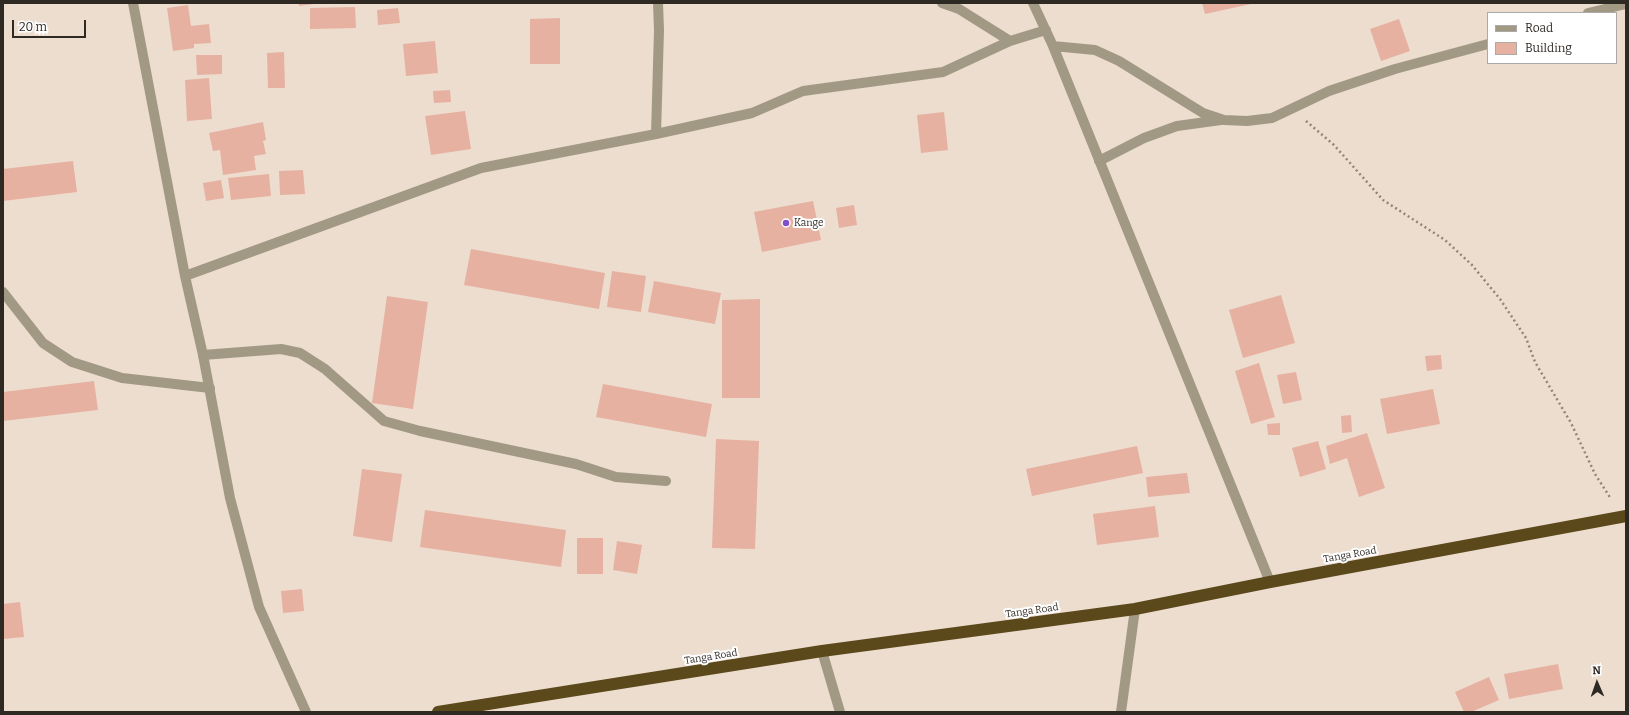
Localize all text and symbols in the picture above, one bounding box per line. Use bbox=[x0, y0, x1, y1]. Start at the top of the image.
scale bar bbox=[14, 12, 88, 38]
legend bbox=[1487, 12, 1617, 64]
text: 20 m bbox=[19, 20, 47, 34]
text: Road bbox=[1525, 21, 1553, 35]
text: Building bbox=[1525, 41, 1572, 55]
place label: Kange bbox=[794, 217, 823, 229]
marker: Kange bbox=[781, 218, 791, 228]
street label: Tanga Road bbox=[1323, 544, 1377, 566]
street label: Tanga Road bbox=[1005, 601, 1059, 621]
street label: Tanga Road bbox=[684, 647, 738, 667]
north arrow bbox=[1577, 663, 1617, 703]
text: N bbox=[1592, 664, 1601, 677]

